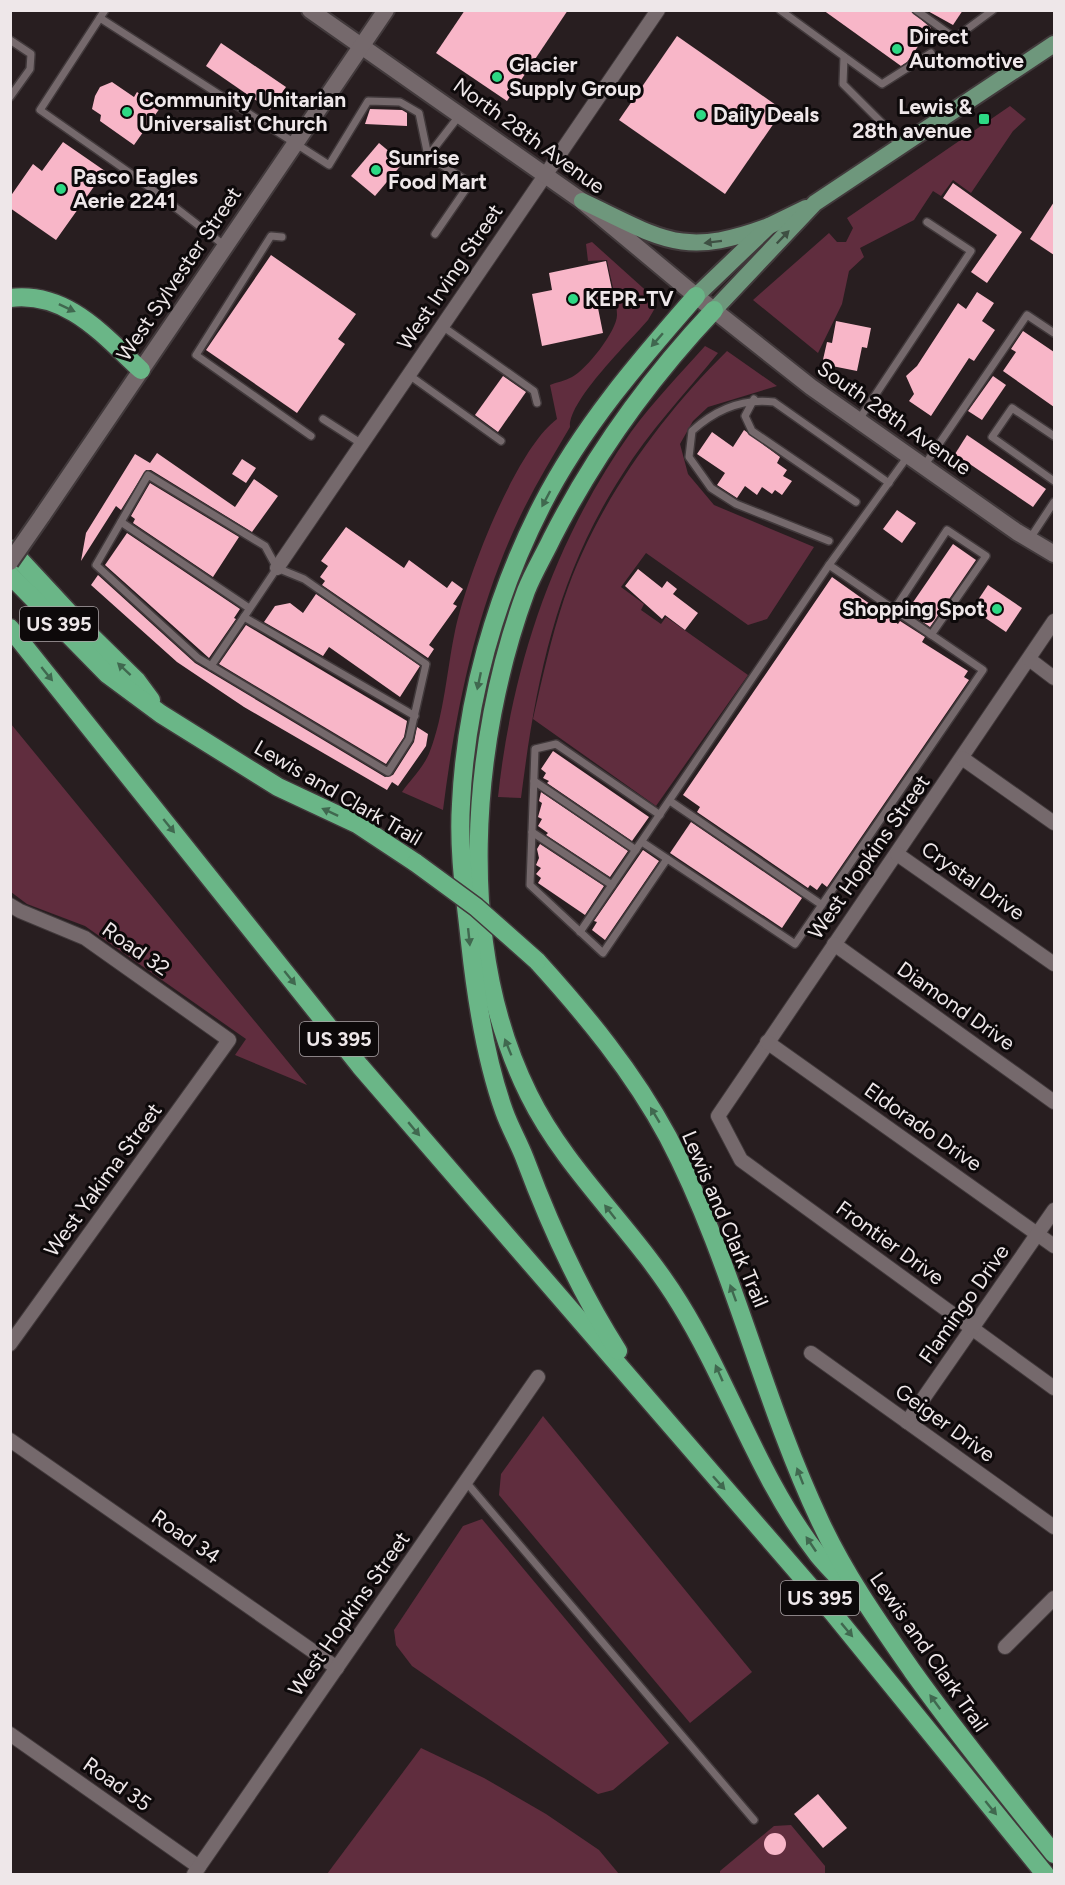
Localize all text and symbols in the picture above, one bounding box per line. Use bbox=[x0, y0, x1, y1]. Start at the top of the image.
place label: Direct Automotive bbox=[909, 24, 1024, 73]
marker: Direct Automotive bbox=[890, 42, 904, 56]
place label: Glacier Supply Group bbox=[509, 52, 642, 101]
marker: Glacier Supply Group bbox=[490, 70, 504, 84]
street label: North 28th Avenue bbox=[449, 72, 610, 199]
place label: Community Unitarian Universalist Church bbox=[139, 87, 346, 136]
place label: Lewis & 28th avenue bbox=[852, 94, 972, 143]
place label: Daily Deals bbox=[713, 102, 819, 127]
marker: Community Unitarian Universalist Church bbox=[120, 105, 134, 119]
marker: Daily Deals bbox=[694, 108, 708, 122]
marker: Lewis & 28th avenue bbox=[977, 112, 991, 126]
place label: Sunrise Food Mart bbox=[388, 145, 487, 194]
marker: Sunrise Food Mart bbox=[369, 163, 383, 177]
place label: Pasco Eagles Aerie 2241 bbox=[73, 164, 198, 213]
marker: Pasco Eagles Aerie 2241 bbox=[54, 182, 68, 196]
street label: West Sylvester Street bbox=[111, 182, 246, 366]
street label: West Irving Street bbox=[392, 199, 508, 354]
one-way arrow bbox=[776, 230, 789, 245]
one-way arrow bbox=[703, 237, 722, 247]
place label: KEPR-TV bbox=[585, 286, 674, 311]
marker: KEPR-TV bbox=[566, 292, 580, 306]
one-way arrow bbox=[58, 303, 75, 312]
one-way arrow bbox=[651, 332, 664, 347]
street label: South 28th Avenue bbox=[813, 355, 976, 480]
one-way arrow bbox=[541, 491, 551, 508]
place label: Shopping Spot bbox=[842, 596, 985, 621]
marker: Shopping Spot bbox=[990, 602, 1004, 616]
road number: US 395 bbox=[20, 607, 98, 641]
one-way arrow bbox=[118, 662, 132, 676]
one-way arrow bbox=[40, 666, 53, 681]
one-way arrow bbox=[474, 672, 483, 691]
street label: Lewis and Clark Trail bbox=[250, 734, 426, 851]
street label: West Hopkins Street bbox=[803, 770, 935, 944]
one-way arrow bbox=[321, 807, 338, 816]
one-way arrow bbox=[162, 818, 175, 834]
street label: Crystal Drive bbox=[917, 836, 1030, 925]
street label: Road 32 bbox=[98, 916, 175, 981]
one-way arrow bbox=[464, 928, 474, 947]
street label: Diamond Drive bbox=[893, 956, 1020, 1055]
one-way arrow bbox=[284, 971, 296, 986]
road number: US 395 bbox=[300, 1022, 378, 1056]
one-way arrow bbox=[503, 1038, 512, 1056]
street label: Eldorado Drive bbox=[860, 1077, 987, 1176]
street label: West Yakima Street bbox=[39, 1098, 167, 1261]
one-way arrow bbox=[649, 1107, 660, 1123]
one-way arrow bbox=[407, 1121, 420, 1137]
street label: Lewis and Clark Trail bbox=[677, 1127, 774, 1311]
street label: Frontier Drive bbox=[831, 1195, 949, 1290]
one-way arrow bbox=[604, 1204, 617, 1220]
street label: Flamingo Drive bbox=[913, 1239, 1014, 1368]
one-way arrow bbox=[728, 1284, 737, 1302]
one-way arrow bbox=[714, 1365, 723, 1382]
street label: Geiger Drive bbox=[891, 1378, 1000, 1467]
one-way arrow bbox=[795, 1467, 805, 1485]
one-way arrow bbox=[713, 1475, 726, 1490]
street label: Road 34 bbox=[147, 1504, 225, 1569]
street label: West Hopkins Street bbox=[283, 1527, 415, 1701]
one-way arrow bbox=[805, 1537, 817, 1553]
street label: Lewis and Clark Trail bbox=[865, 1567, 994, 1736]
road number: US 395 bbox=[781, 1581, 859, 1615]
one-way arrow bbox=[840, 1622, 853, 1637]
one-way arrow bbox=[929, 1694, 941, 1710]
street label: Road 35 bbox=[79, 1751, 156, 1816]
one-way arrow bbox=[984, 1800, 997, 1816]

